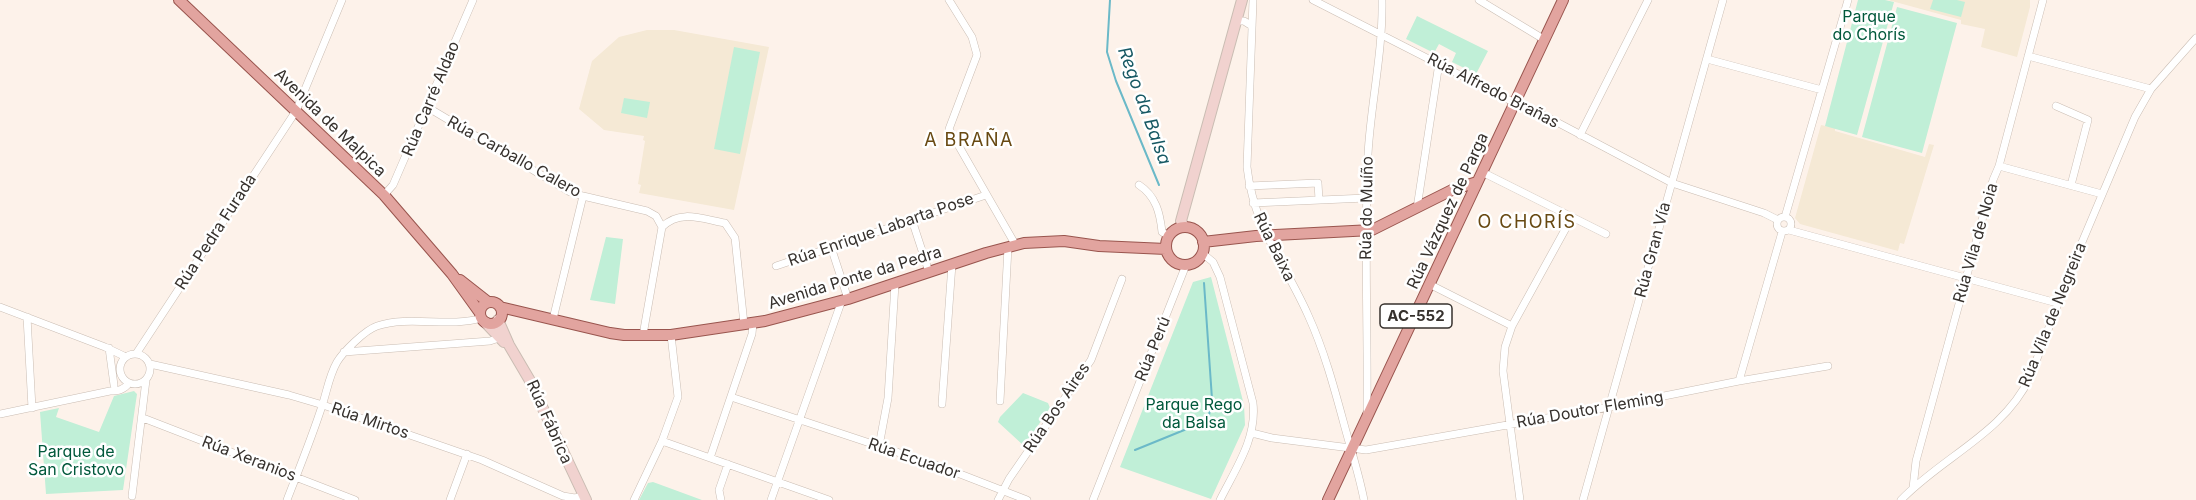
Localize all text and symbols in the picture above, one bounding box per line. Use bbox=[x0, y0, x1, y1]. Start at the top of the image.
park label: Parque do Chorís bbox=[1832, 7, 1906, 45]
street label: Rúa Carré Aldao bbox=[398, 39, 464, 159]
water label: Rego da Balsa bbox=[1113, 44, 1175, 168]
street label: Rúa Alfredo Brañas bbox=[1424, 49, 1562, 133]
street label: Avenida de Malpica bbox=[270, 65, 390, 181]
street label: Rúa Carballo Calero bbox=[444, 112, 584, 202]
district label: A BRAÑA bbox=[924, 130, 1014, 152]
street label: Rúa Vázquez de Parga bbox=[1403, 130, 1493, 292]
street label: Rúa do Muíño bbox=[1356, 156, 1378, 260]
street label: Rúa Pedra Furada bbox=[171, 171, 261, 293]
street label: Rúa Vila de Noia bbox=[1950, 181, 2002, 305]
street label: Rúa Enrique Labarta Pose bbox=[786, 189, 976, 271]
street label: Rúa Gran Vía bbox=[1631, 200, 1675, 300]
street label: Rúa Baixa bbox=[1249, 209, 1299, 285]
district label: O CHORÍS bbox=[1477, 212, 1577, 234]
street label: Rúa Vila de Negreira bbox=[2015, 240, 2091, 390]
street label: Avenida Ponte da Pedra bbox=[766, 242, 944, 314]
road number: AC-552 bbox=[1380, 304, 1452, 328]
street label: Rúa Perú bbox=[1131, 314, 1175, 384]
street label: Rúa Bos Aires bbox=[1020, 359, 1094, 457]
street label: Rúa Fábrica bbox=[522, 377, 576, 467]
street label: Rúa Doutor Fleming bbox=[1515, 388, 1665, 432]
park label: Parque Rego da Balsa bbox=[1146, 395, 1242, 433]
street label: Rúa Mirtos bbox=[329, 399, 411, 443]
street label: Rúa Xeranios bbox=[199, 432, 299, 486]
street label: Rúa Ecuador bbox=[866, 434, 962, 484]
park label: Parque de San Cristovo bbox=[28, 442, 124, 480]

